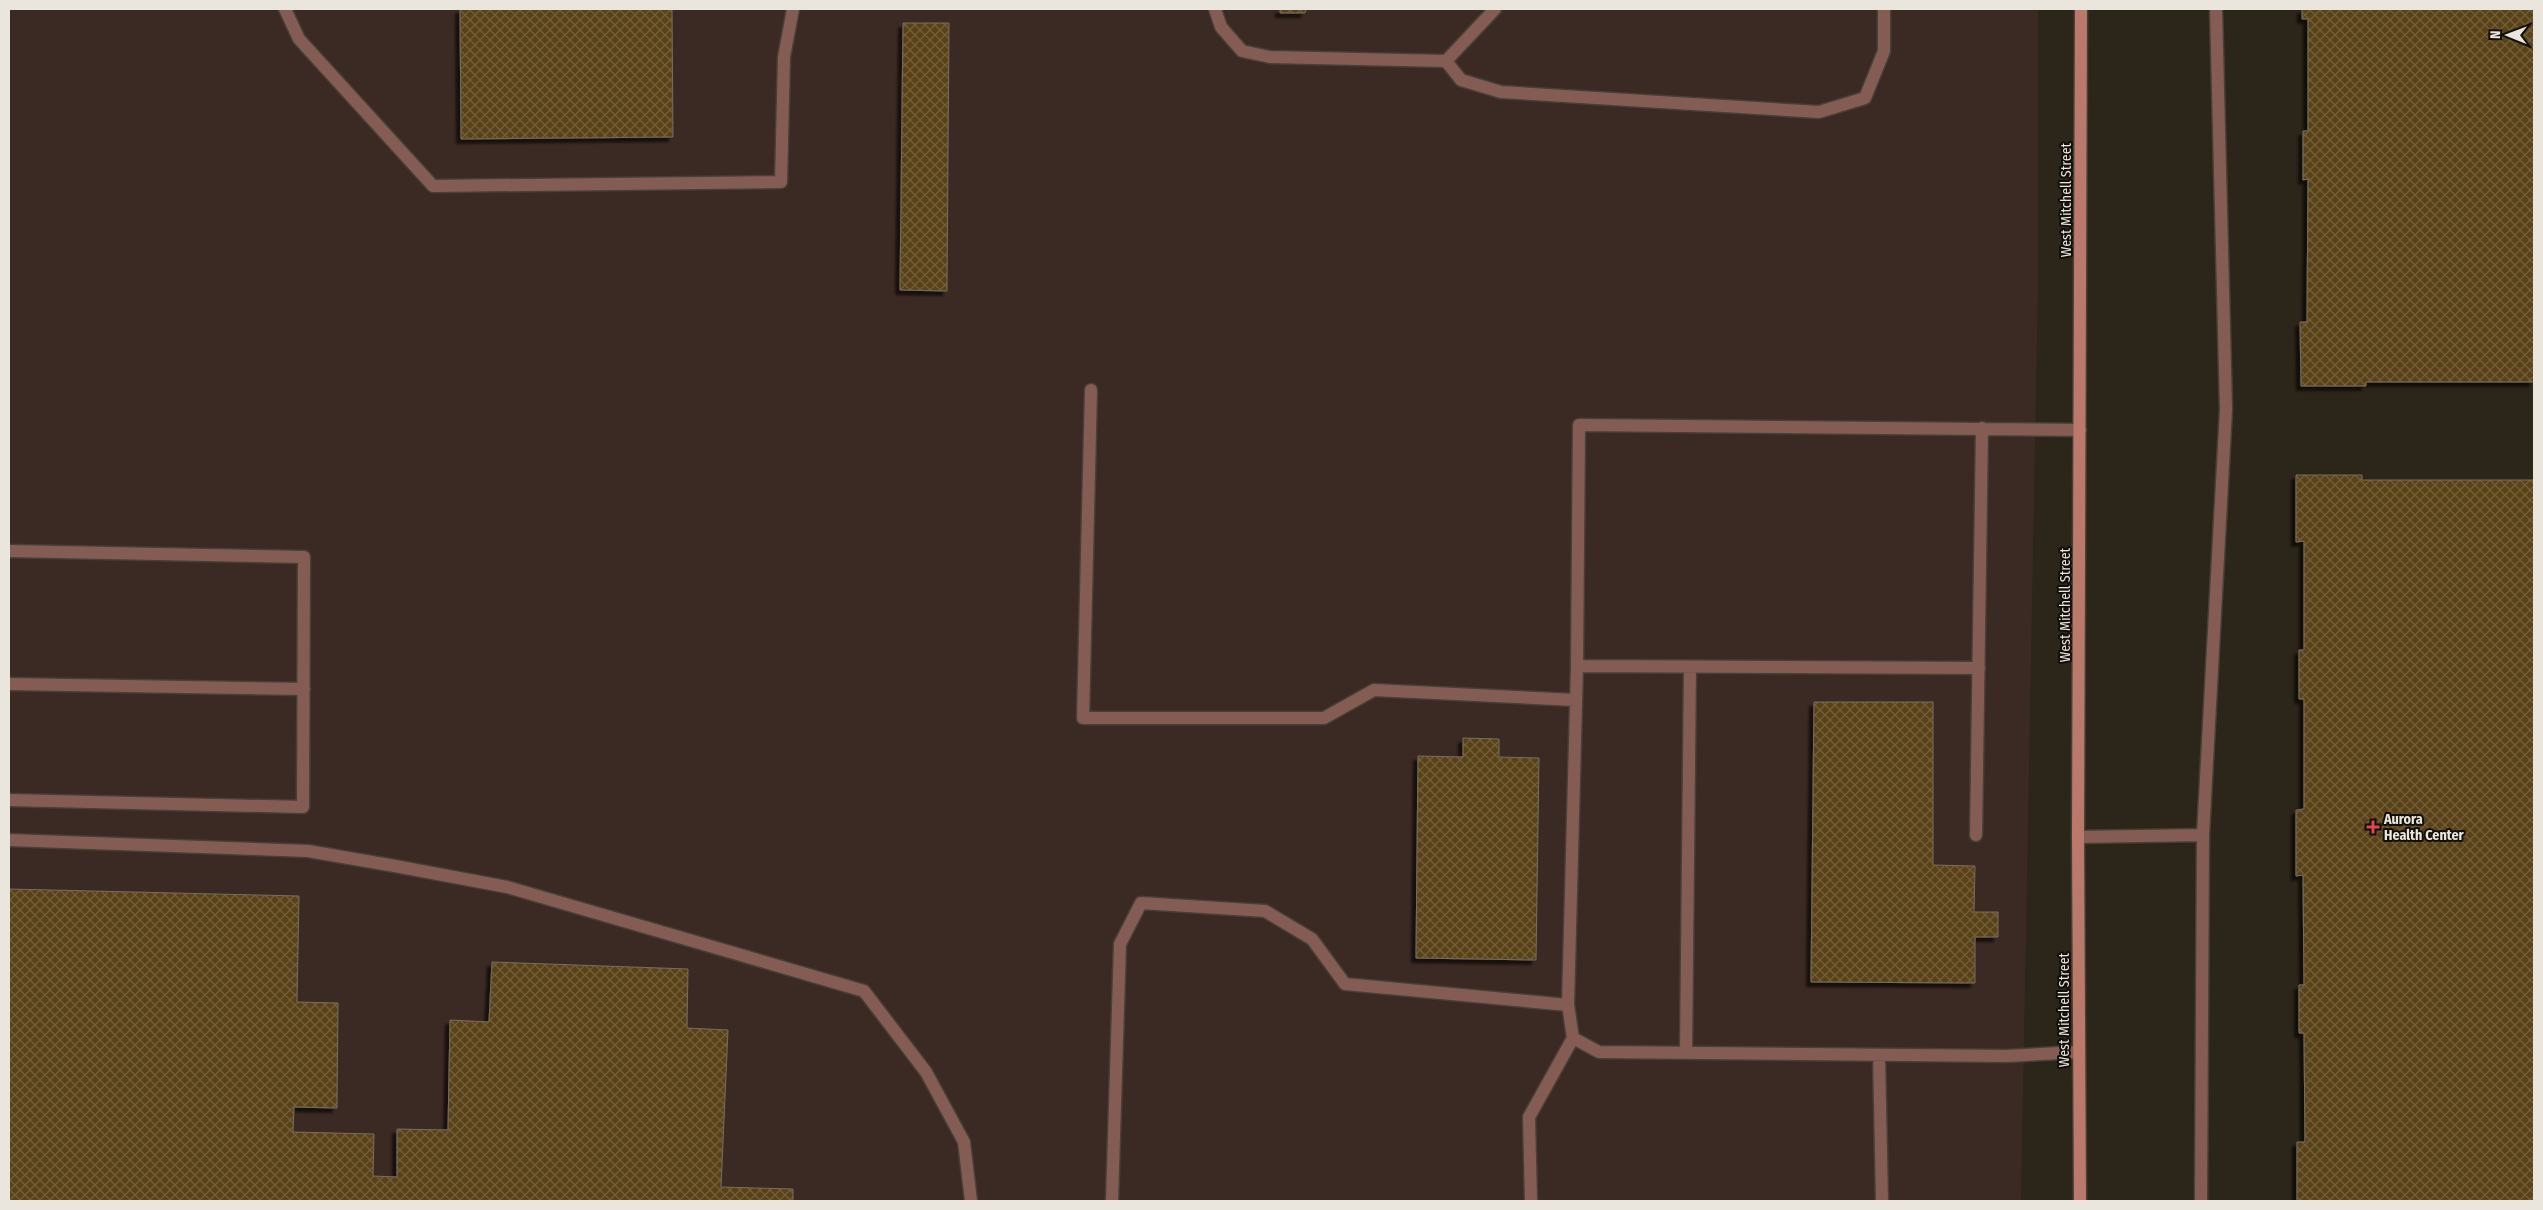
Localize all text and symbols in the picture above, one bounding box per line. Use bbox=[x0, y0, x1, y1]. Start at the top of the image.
north arrow bbox=[2483, 10, 2533, 60]
text: N bbox=[2487, 30, 2504, 39]
street label: West Mitchell Street bbox=[2058, 142, 2075, 257]
street label: West Mitchell Street bbox=[2057, 547, 2074, 662]
place label: Aurora Health Center bbox=[2383, 811, 2464, 844]
marker: Aurora Health Center bbox=[2366, 820, 2380, 834]
street label: West Mitchell Street bbox=[2056, 952, 2073, 1067]

